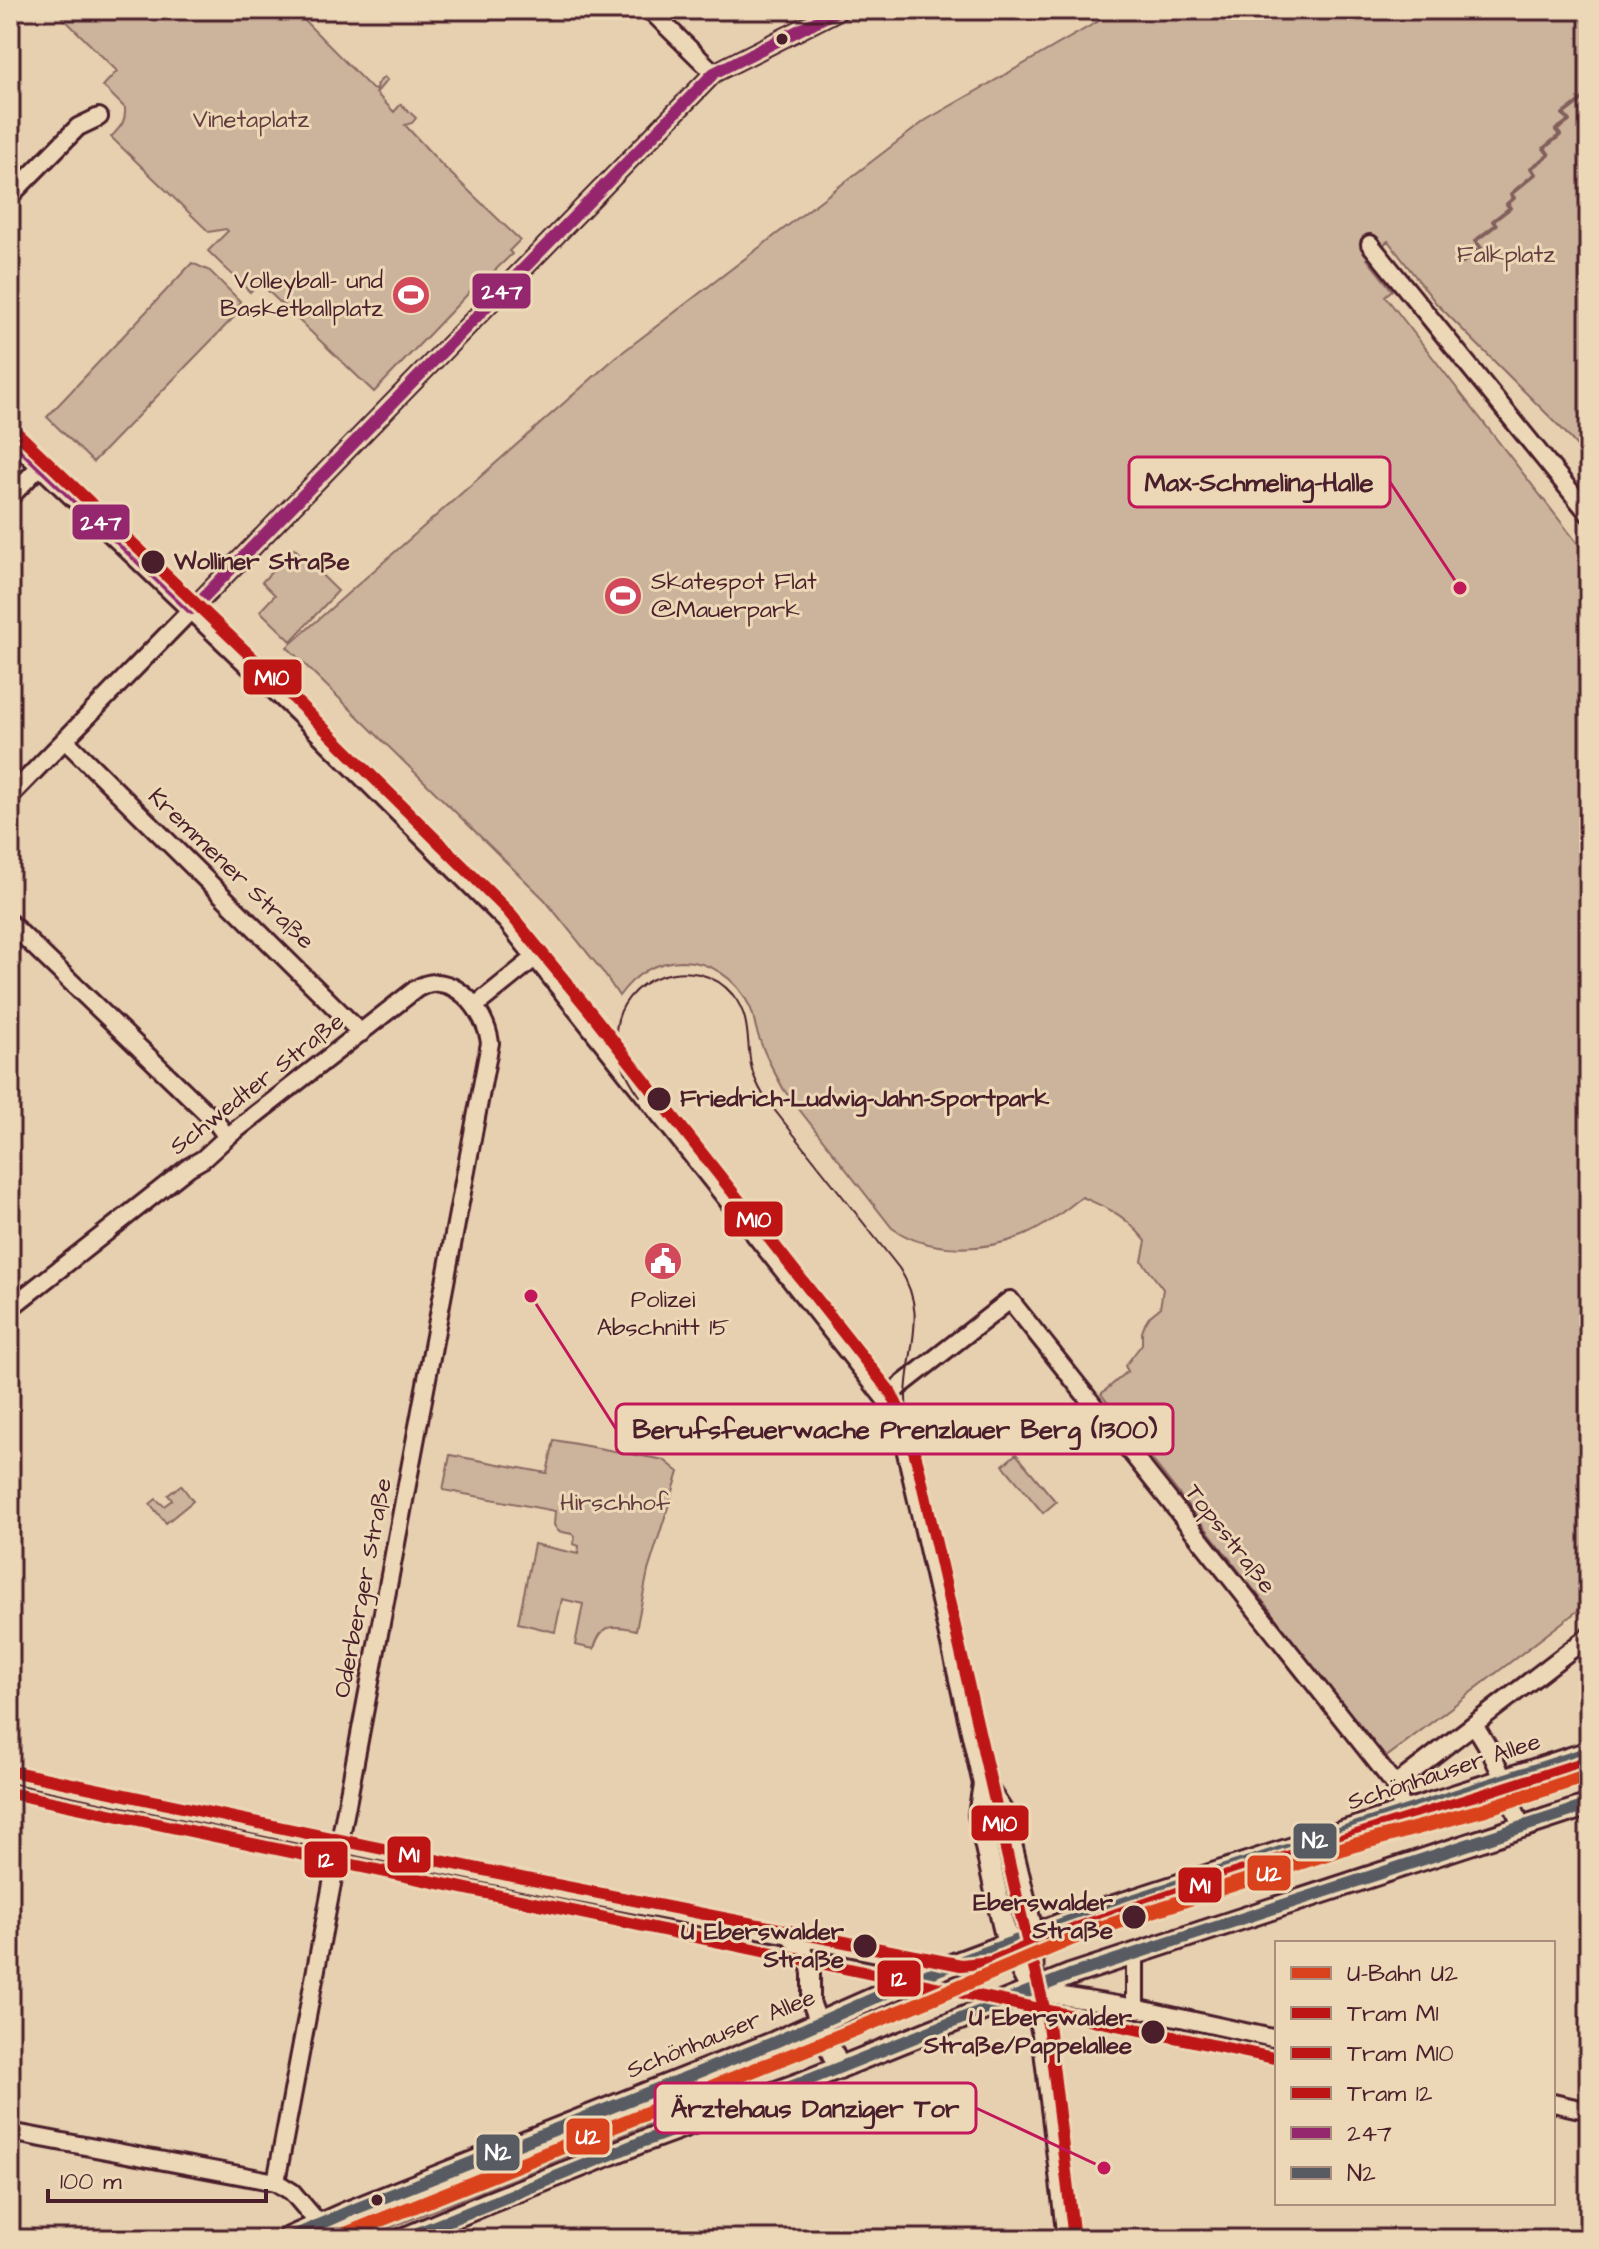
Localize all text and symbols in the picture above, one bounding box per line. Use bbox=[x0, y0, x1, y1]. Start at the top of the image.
unlabelled marker bbox=[774, 31, 790, 47]
park label: Vinetaplatz bbox=[193, 103, 309, 137]
park label: Falkplatz bbox=[1457, 238, 1555, 272]
place label: Volleyball- und Basketballplatz bbox=[220, 264, 383, 326]
line badge: 247 bbox=[471, 272, 532, 310]
sports icon: Volleyball- und Basketballplatz bbox=[390, 274, 432, 316]
text: 247 bbox=[480, 277, 523, 308]
callout: Max-Schmeling-Halle bbox=[1129, 457, 1390, 507]
text: Max-Schmeling-Halle bbox=[1144, 465, 1374, 504]
line badge: 247 bbox=[71, 503, 131, 541]
text: 247 bbox=[79, 508, 122, 539]
place label: Wolliner Straße bbox=[173, 545, 350, 579]
marker: Wolliner Straße bbox=[139, 548, 167, 576]
place label: Skatespot Flat @Mauerpark bbox=[651, 565, 817, 627]
sports icon: Skatespot Flat @Mauerpark bbox=[602, 575, 644, 617]
line badge: M10 bbox=[242, 658, 303, 696]
text: M10 bbox=[255, 663, 290, 694]
street label: Kremmener Straße bbox=[140, 781, 322, 958]
street label: Schwedter Straße bbox=[162, 1005, 352, 1163]
place label: Friedrich-Ludwig-Jahn-Sportpark bbox=[680, 1082, 1049, 1117]
marker: Friedrich-Ludwig-Jahn-Sportpark bbox=[645, 1085, 673, 1113]
line badge: M10 bbox=[723, 1200, 784, 1238]
text: M10 bbox=[737, 1205, 772, 1236]
public building icon: Polizei Abschnitt 15 bbox=[642, 1240, 684, 1282]
place label: Polizei Abschnitt 15 bbox=[597, 1283, 729, 1345]
callout: Berufsfeuerwache Prenzlauer Berg (1300) bbox=[616, 1404, 1173, 1454]
text: Berufsfeuerwache Prenzlauer Berg (1300) bbox=[633, 1412, 1157, 1451]
street label: Oderberger Straße bbox=[325, 1475, 402, 1701]
street label: Topsstraße bbox=[1176, 1477, 1284, 1601]
park label: Hirschhof bbox=[560, 1486, 671, 1520]
street label: Schönhauser Allee bbox=[1343, 1725, 1545, 1819]
line badge: M10 bbox=[970, 1804, 1030, 1842]
text: M10 bbox=[983, 1809, 1018, 1840]
line badge: N2 bbox=[1292, 1822, 1338, 1860]
text: N2 bbox=[1302, 1826, 1329, 1857]
line badge: M1 bbox=[386, 1835, 432, 1874]
line badge: 12 bbox=[303, 1840, 349, 1879]
text: M1 bbox=[398, 1840, 420, 1871]
text: 12 bbox=[318, 1845, 334, 1876]
line badge: U2 bbox=[1246, 1854, 1292, 1892]
text: U2 bbox=[1257, 1859, 1282, 1890]
line badge: M1 bbox=[1177, 1866, 1223, 1904]
text: M1 bbox=[1189, 1871, 1211, 1902]
place label: Eberswalder Straße bbox=[973, 1886, 1114, 1948]
marker: Eberswalder Straße bbox=[1120, 1903, 1148, 1931]
place label: U Eberswalder Straße bbox=[681, 1915, 845, 1977]
marker: U Eberswalder Straße bbox=[851, 1932, 879, 1960]
legend bbox=[1275, 1941, 1555, 2205]
text: U-Bahn U2 bbox=[1347, 1957, 1458, 1991]
line badge: 12 bbox=[876, 1959, 922, 1998]
text: 12 bbox=[891, 1964, 907, 1995]
street label: Schönhauser Allee bbox=[621, 1981, 821, 2087]
text: Tram M1 bbox=[1347, 1997, 1439, 2031]
place label: U Eberswalder Straße/Pappelallee bbox=[923, 2001, 1133, 2063]
marker: U Eberswalder Straße/Pappelallee bbox=[1139, 2018, 1167, 2046]
text: Tram M10 bbox=[1347, 2037, 1454, 2071]
text: Tram 12 bbox=[1347, 2077, 1433, 2111]
callout: Ärztehaus Danziger Tor bbox=[655, 2083, 976, 2133]
text: Ärztehaus Danziger Tor bbox=[671, 2091, 960, 2130]
line badge: U2 bbox=[565, 2117, 611, 2156]
text: 247 bbox=[1347, 2117, 1392, 2151]
text: U2 bbox=[576, 2122, 601, 2153]
line badge: N2 bbox=[475, 2133, 521, 2172]
text: N2 bbox=[485, 2138, 512, 2169]
scale bar bbox=[48, 2153, 266, 2203]
text: N2 bbox=[1347, 2157, 1376, 2191]
text: 100 m bbox=[60, 2165, 122, 2199]
unlabelled marker bbox=[369, 2192, 385, 2208]

